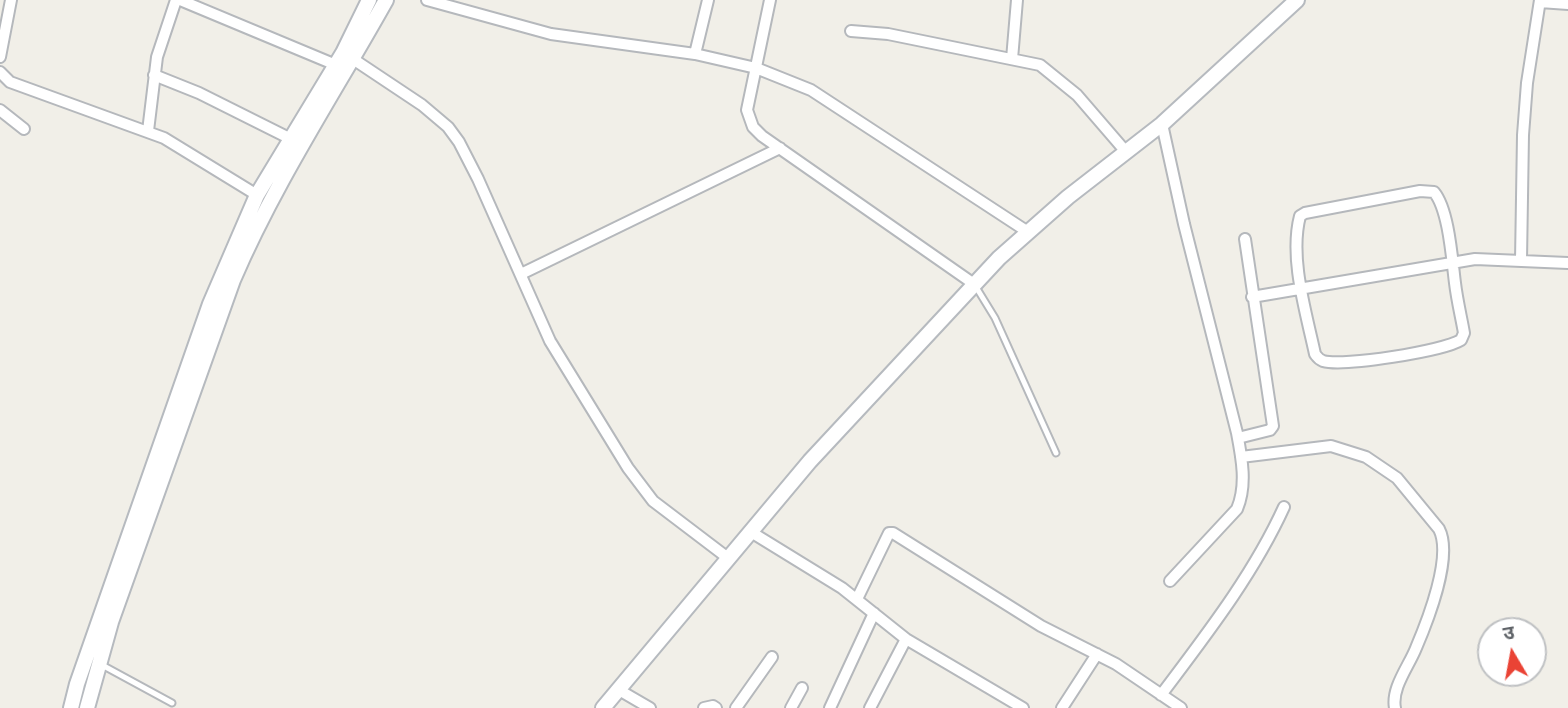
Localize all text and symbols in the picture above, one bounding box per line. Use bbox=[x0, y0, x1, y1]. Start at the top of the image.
north arrow bbox=[1477, 617, 1547, 687]
text: उ bbox=[1501, 621, 1516, 645]

